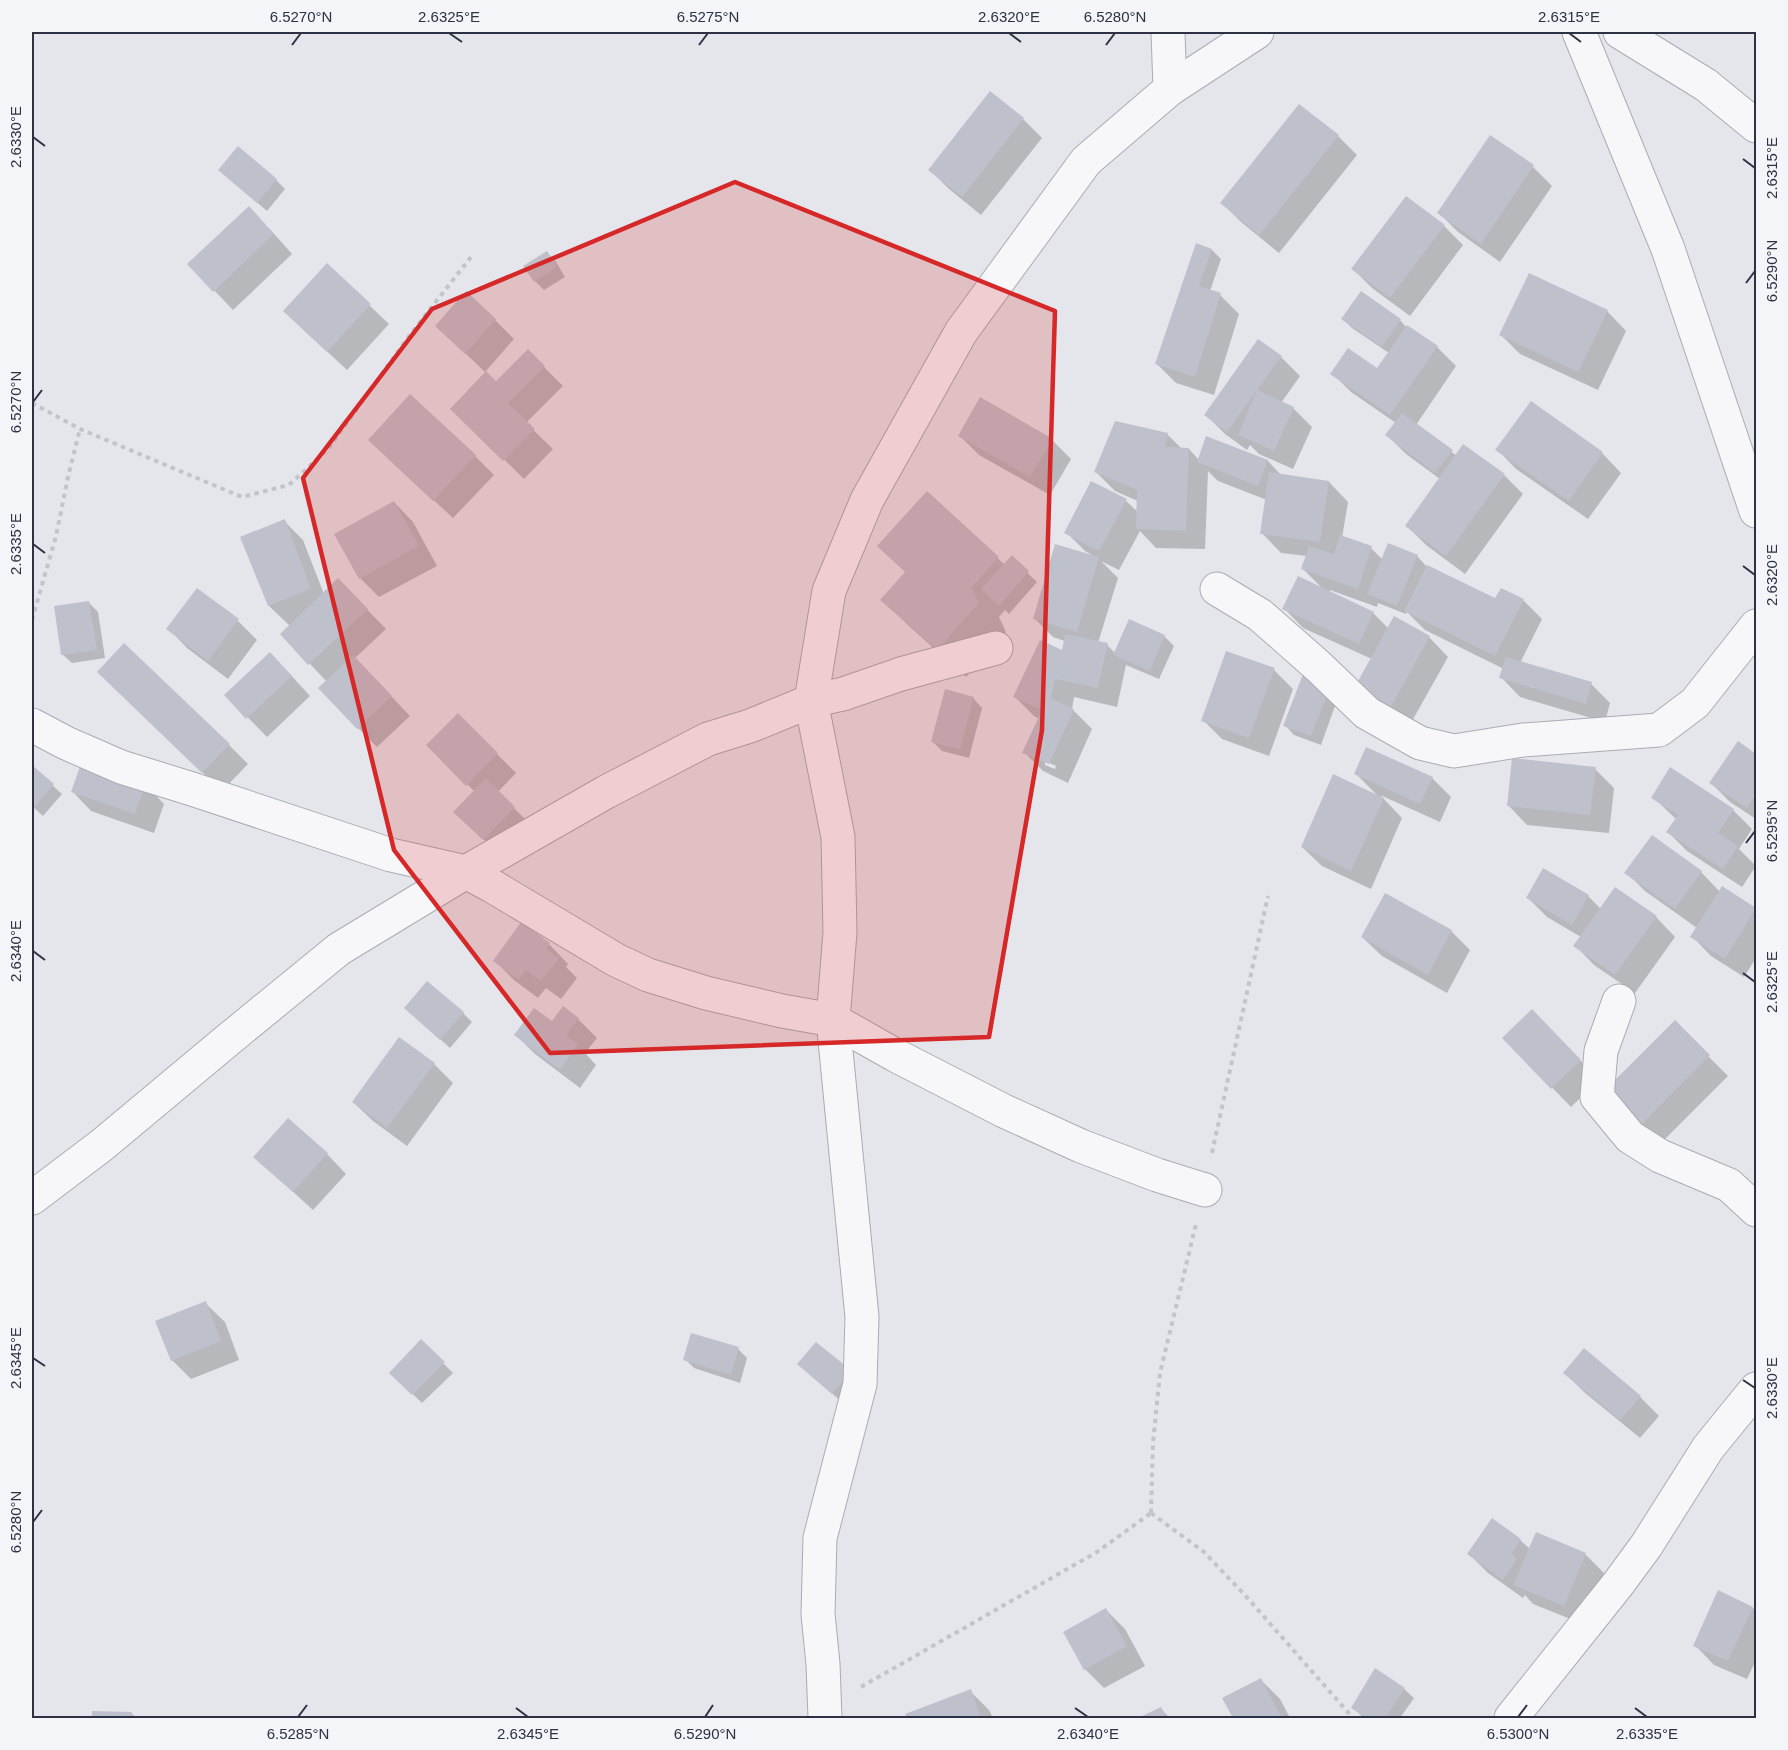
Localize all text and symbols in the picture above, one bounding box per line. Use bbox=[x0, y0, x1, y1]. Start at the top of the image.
text: 6.5270°N bbox=[270, 8, 332, 25]
text: 2.6325°E bbox=[418, 8, 480, 25]
text: 6.5275°N bbox=[677, 8, 739, 25]
text: 2.6320°E bbox=[978, 8, 1040, 25]
text: 6.5280°N bbox=[1084, 8, 1146, 25]
text: 2.6315°E bbox=[1538, 8, 1600, 25]
text: 2.6330°E bbox=[7, 106, 24, 168]
text: 2.6315°E bbox=[1763, 137, 1780, 199]
text: 6.5290°N bbox=[1763, 240, 1780, 302]
text: 6.5270°N bbox=[7, 371, 24, 433]
text: 2.6335°E bbox=[7, 513, 24, 575]
text: 2.6320°E bbox=[1763, 544, 1780, 606]
text: 6.5295°N bbox=[1763, 800, 1780, 862]
text: 2.6340°E bbox=[7, 920, 24, 982]
text: 2.6325°E bbox=[1763, 951, 1780, 1013]
text: 2.6345°E bbox=[7, 1327, 24, 1389]
text: 2.6330°E bbox=[1763, 1357, 1780, 1419]
text: 6.5280°N bbox=[7, 1491, 24, 1553]
text: 6.5285°N bbox=[267, 1725, 329, 1742]
text: 2.6345°E bbox=[497, 1725, 559, 1742]
text: 6.5290°N bbox=[674, 1725, 736, 1742]
text: 2.6340°E bbox=[1057, 1725, 1119, 1742]
text: 6.5300°N bbox=[1487, 1725, 1549, 1742]
text: 2.6335°E bbox=[1616, 1725, 1678, 1742]

